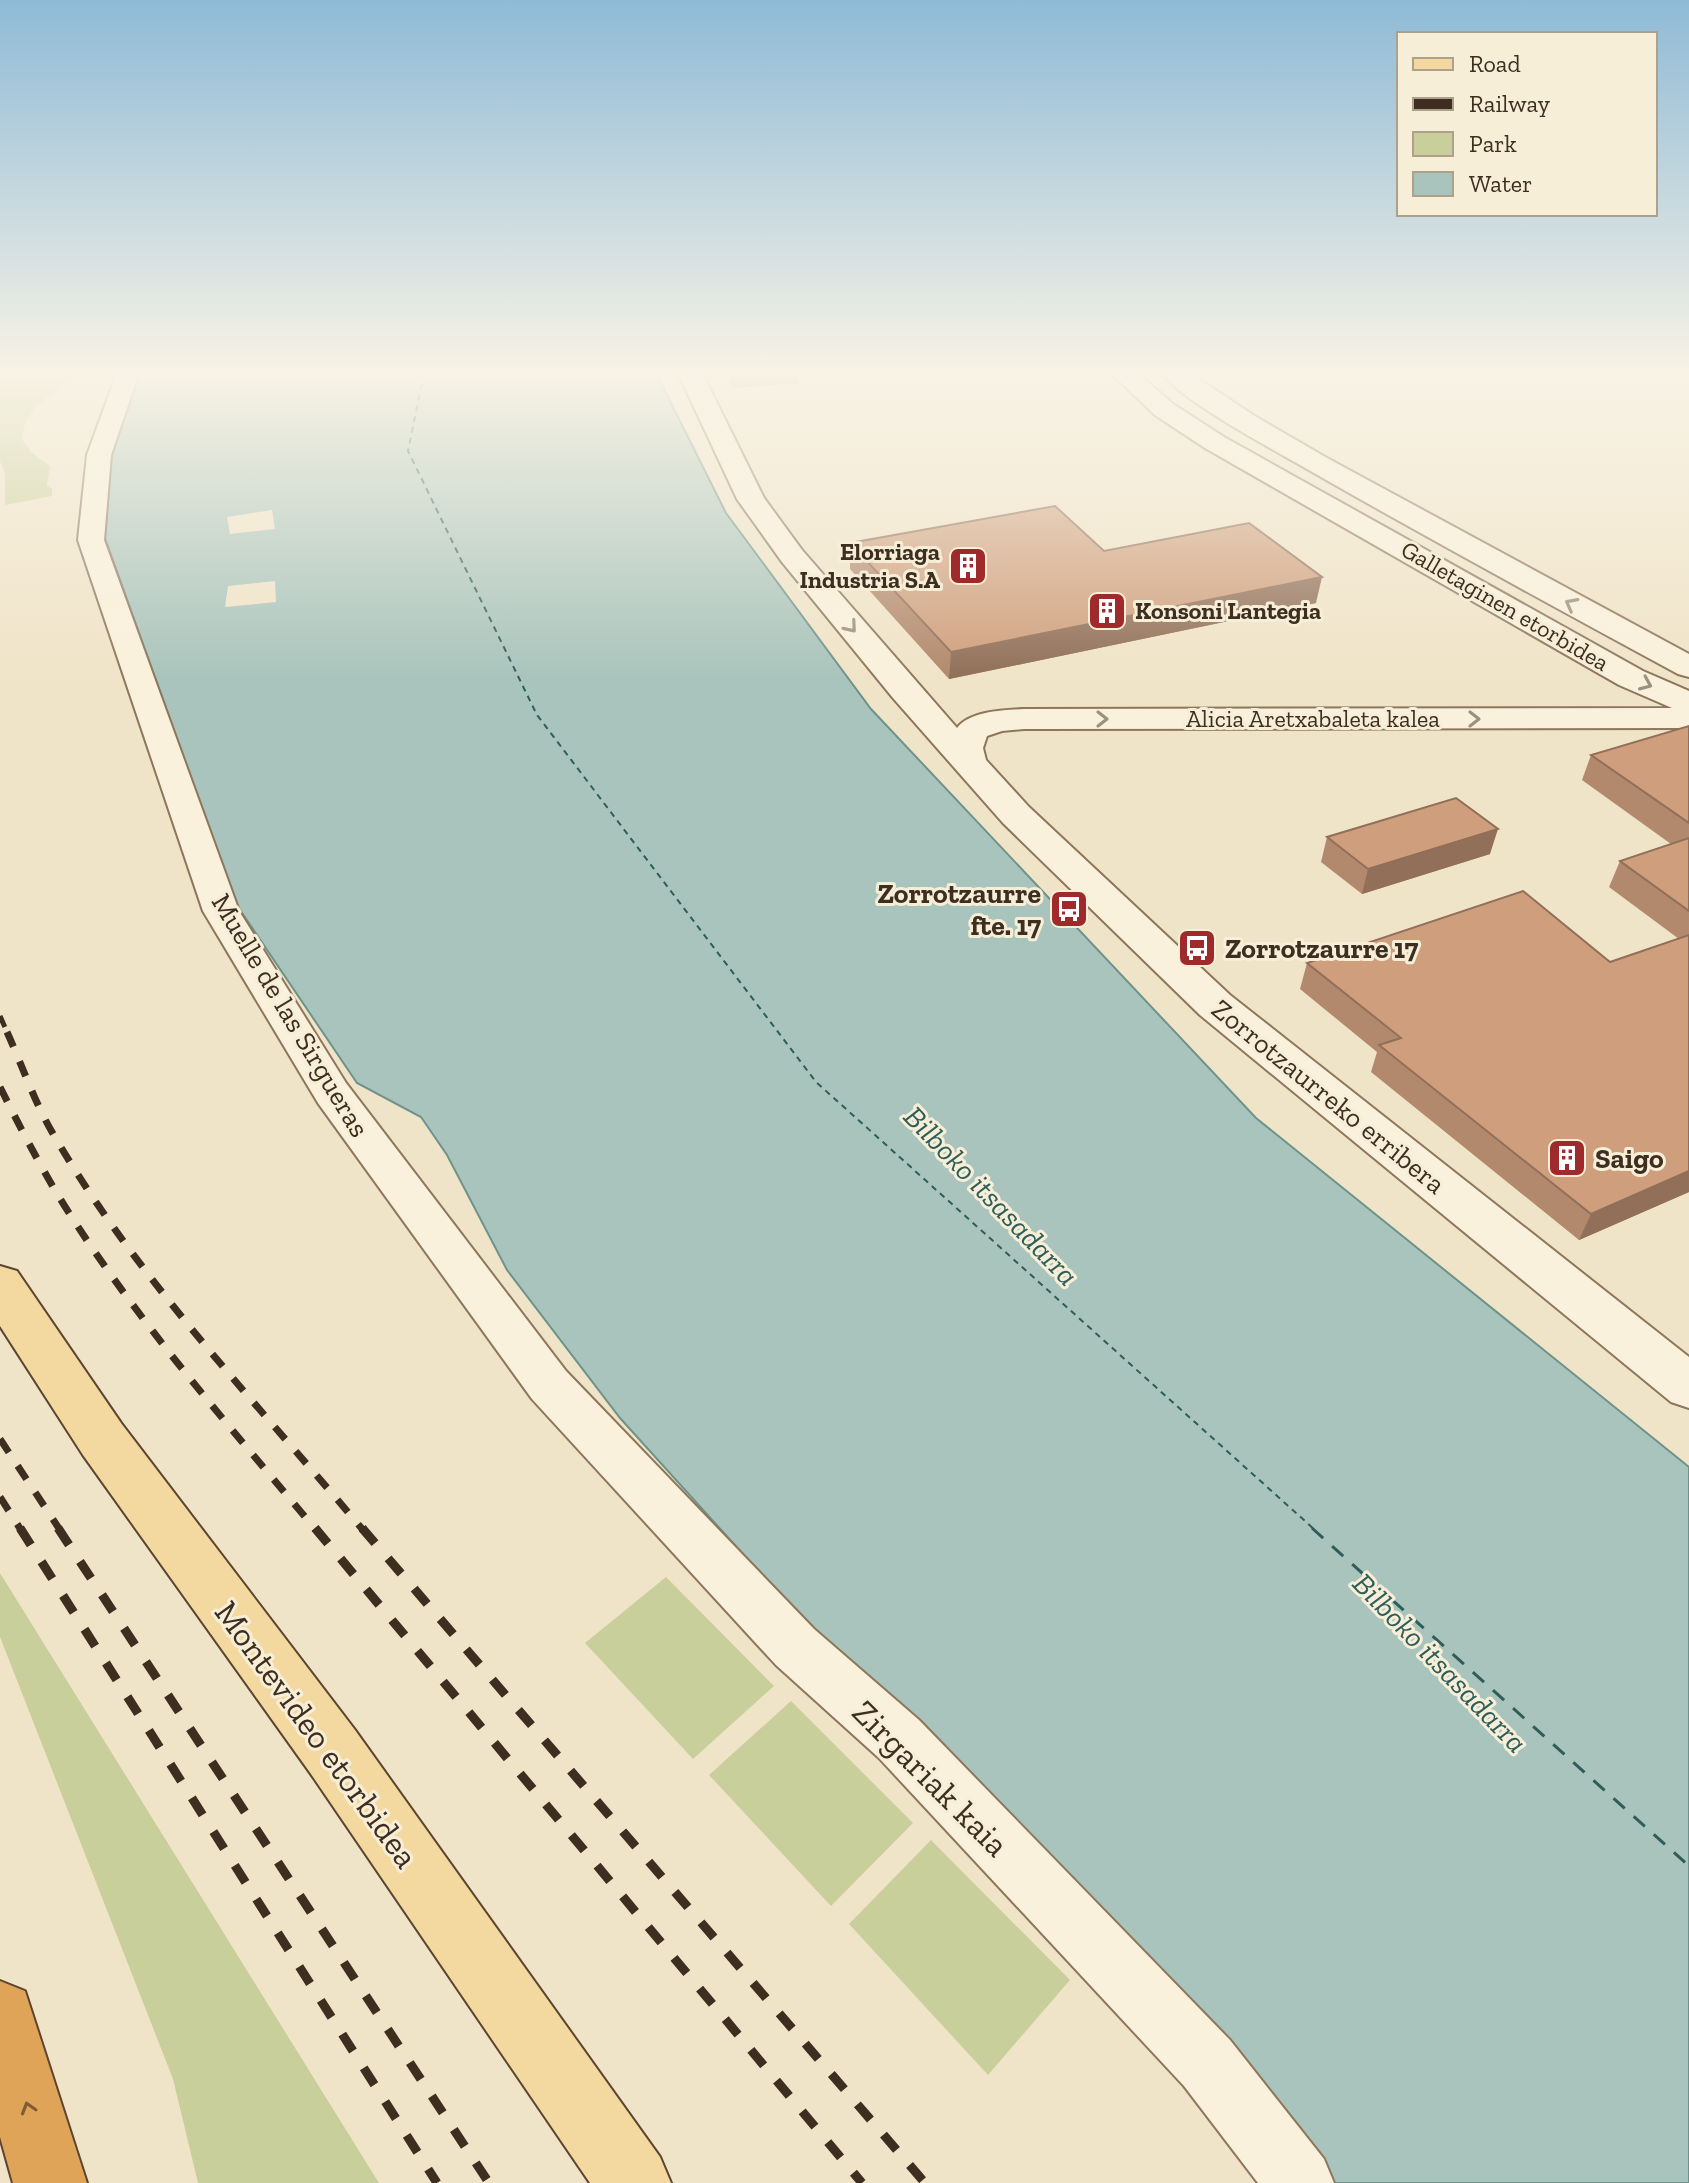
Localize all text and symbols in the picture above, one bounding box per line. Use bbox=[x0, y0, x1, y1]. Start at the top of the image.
legend bbox=[1397, 32, 1657, 216]
text: Road bbox=[1469, 49, 1521, 78]
text: Railway bbox=[1469, 89, 1551, 118]
text: Park bbox=[1469, 129, 1517, 158]
text: Water bbox=[1469, 169, 1532, 198]
street label: Galletaginen etorbidea bbox=[1396, 534, 1615, 677]
place label: Elorriaga Industria S.A bbox=[799, 537, 941, 594]
building icon: Elorriaga Industria S.A bbox=[947, 545, 989, 587]
building icon: Konsoni Lantegia bbox=[1086, 590, 1128, 632]
place label: Konsoni Lantegia bbox=[1135, 596, 1321, 625]
one-way arrow bbox=[1565, 598, 1579, 614]
one-way arrow bbox=[841, 617, 856, 632]
one-way arrow bbox=[1638, 675, 1652, 691]
street label: Alicia Aretxabaleta kalea bbox=[1186, 704, 1440, 733]
one-way arrow bbox=[1096, 710, 1109, 728]
one-way arrow bbox=[1468, 710, 1481, 728]
place label: Zorrotzaurre fte. 17 bbox=[877, 877, 1041, 942]
street label: Muelle de las Sirgueras bbox=[205, 888, 376, 1143]
bus stop icon: Zorrotzaurre fte. 17 bbox=[1048, 888, 1090, 930]
bus stop icon: Zorrotzaurre 17 bbox=[1176, 927, 1218, 969]
place label: Zorrotzaurre 17 bbox=[1225, 932, 1419, 965]
street label: Zorrotzaurreko erribera bbox=[1205, 992, 1452, 1201]
water label: Bilboko itsasadarra bbox=[896, 1099, 1086, 1293]
building icon: Saigo bbox=[1546, 1137, 1588, 1179]
place label: Saigo bbox=[1595, 1142, 1664, 1175]
water label: Bilboko itsasadarra bbox=[1345, 1566, 1535, 1760]
street label: Montevideo etorbidea bbox=[206, 1593, 427, 1876]
street label: Zirgariak kaia bbox=[844, 1692, 1017, 1865]
one-way arrow bbox=[21, 2102, 37, 2116]

